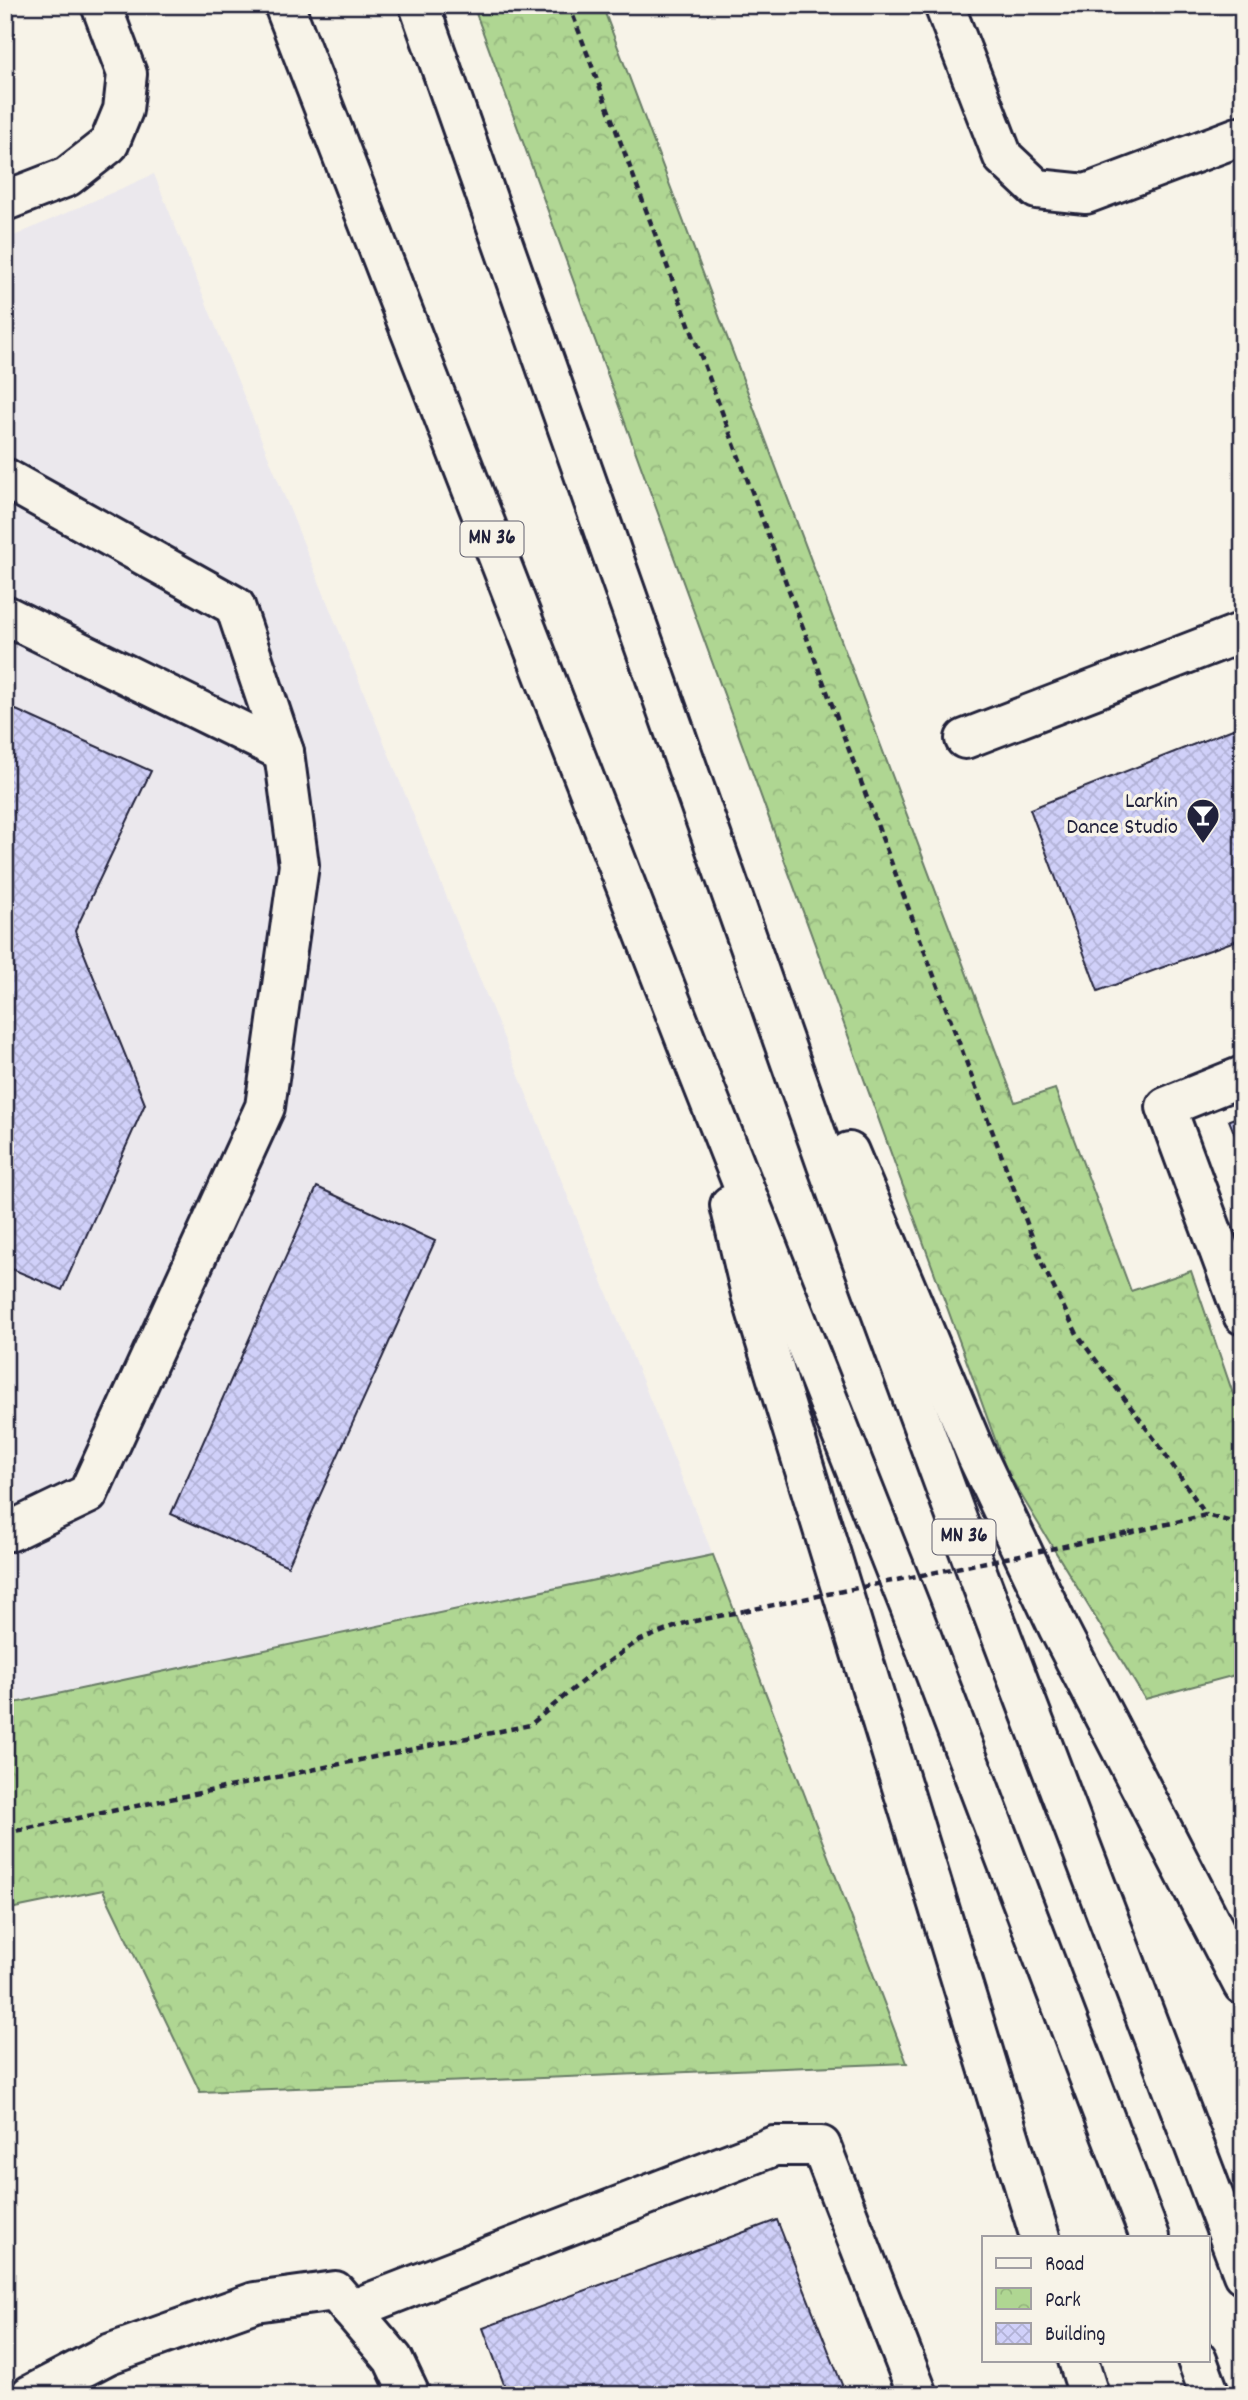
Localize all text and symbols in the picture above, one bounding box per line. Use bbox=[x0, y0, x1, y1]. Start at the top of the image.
road number: MN 36 bbox=[461, 522, 524, 556]
place label: Larkin Dance Studio bbox=[1066, 786, 1178, 845]
bar icon: Larkin Dance Studio bbox=[1184, 796, 1222, 845]
road number: MN 36 bbox=[932, 1520, 996, 1554]
legend bbox=[982, 2236, 1210, 2362]
text: Road bbox=[1045, 2251, 1084, 2281]
text: Park bbox=[1045, 2287, 1081, 2317]
text: Building bbox=[1045, 2321, 1105, 2351]

